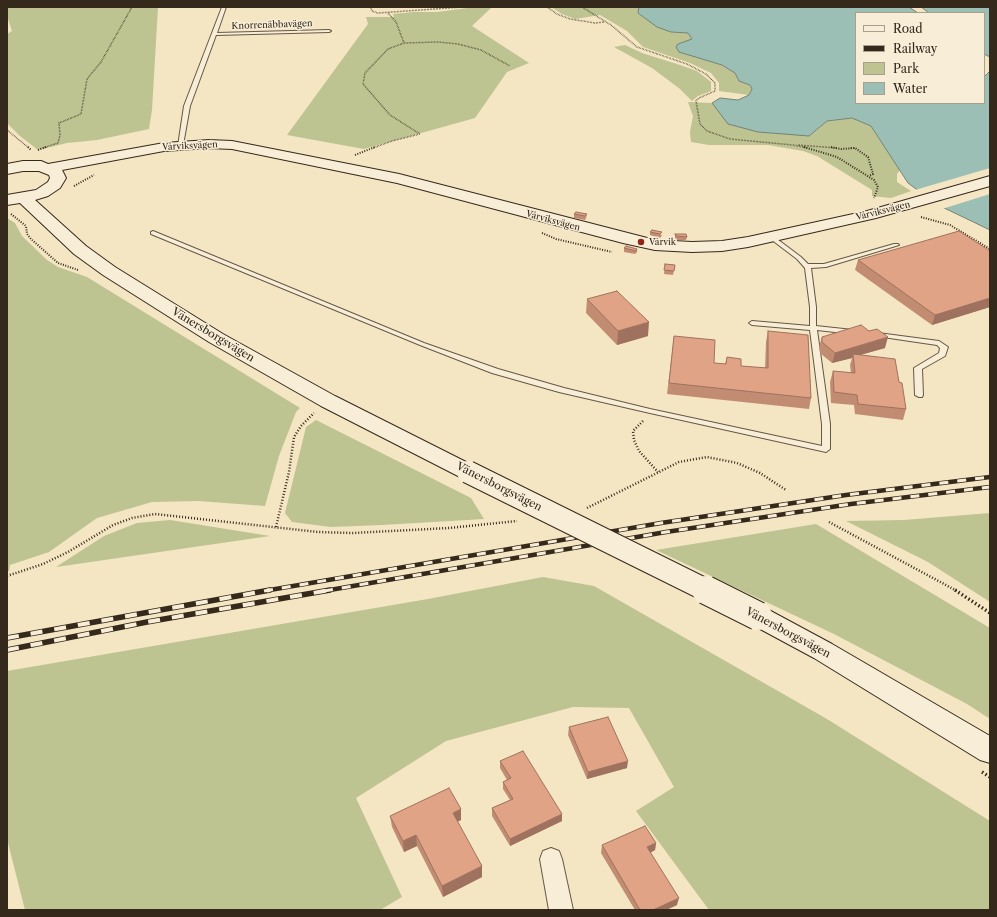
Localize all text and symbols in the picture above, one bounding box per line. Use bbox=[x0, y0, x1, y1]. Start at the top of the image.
legend bbox=[855, 12, 985, 104]
street label: Knorrenäbbavägen bbox=[231, 18, 313, 32]
text: Road bbox=[893, 21, 923, 36]
text: Railway bbox=[893, 41, 938, 56]
text: Park bbox=[893, 61, 919, 76]
text: Water bbox=[893, 81, 927, 96]
street label: Vårviksvägen bbox=[162, 139, 218, 153]
street label: Vårviksvägen bbox=[855, 199, 911, 223]
street label: Vårviksvägen bbox=[525, 209, 581, 233]
marker: Vårvik bbox=[636, 237, 646, 247]
place label: Vårvik bbox=[649, 237, 676, 247]
street label: Vänersborgsvägen bbox=[169, 305, 257, 365]
street label: Vänersborgsvägen bbox=[454, 460, 544, 514]
street label: Vänersborgsvägen bbox=[743, 605, 833, 661]

